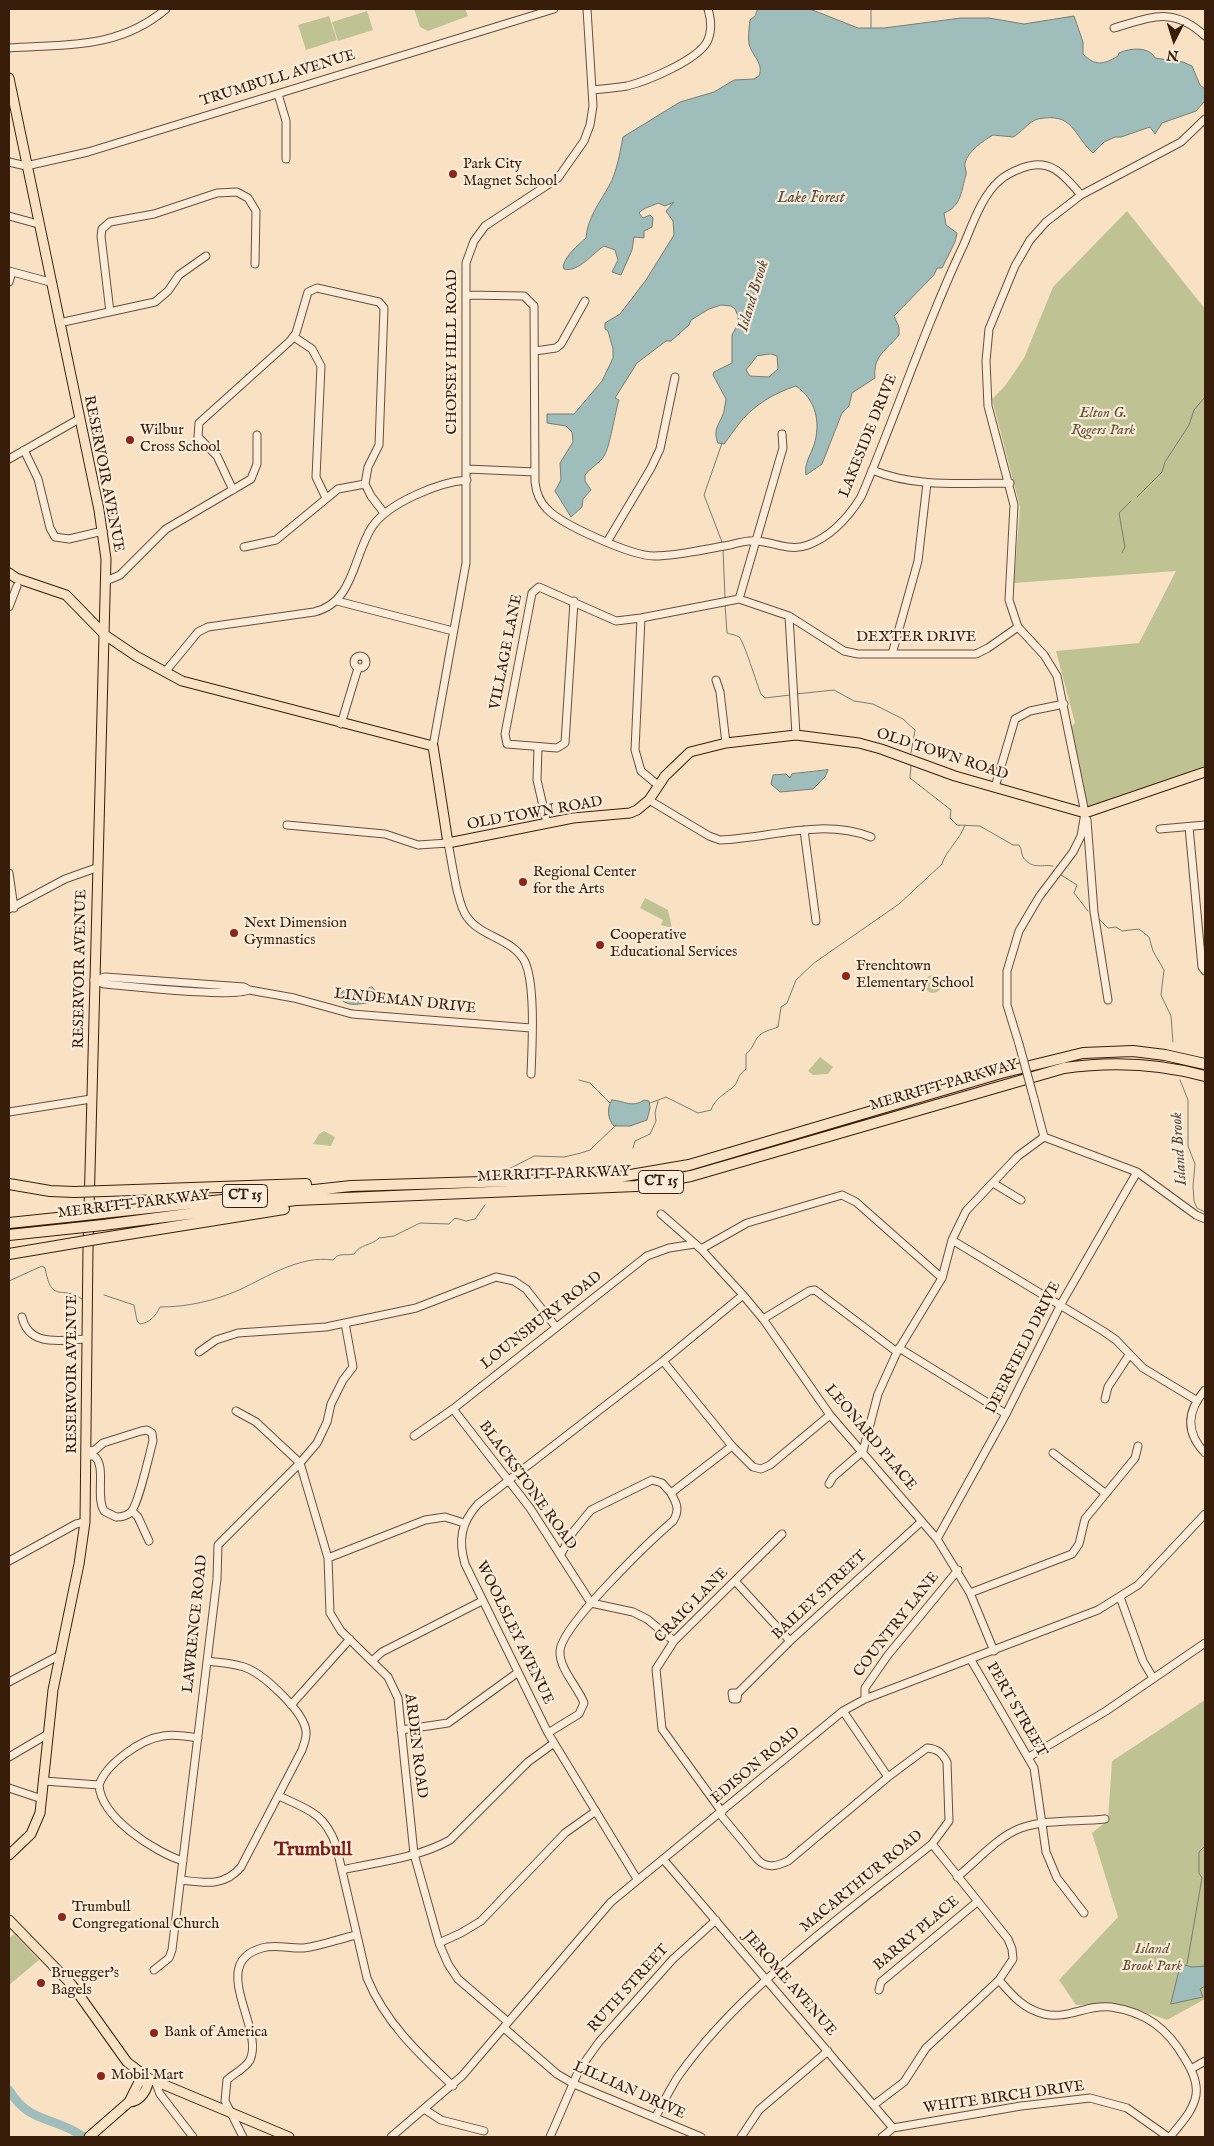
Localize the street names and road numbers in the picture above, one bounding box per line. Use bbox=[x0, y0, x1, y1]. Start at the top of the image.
street label: TRUMBULL AVENUE bbox=[198, 47, 358, 111]
street label: CHOPSEY HILL ROAD bbox=[444, 269, 462, 435]
street label: LAKESIDE DRIVE bbox=[836, 372, 902, 500]
street label: RESERVOIR AVENUE bbox=[79, 394, 127, 554]
street label: VILLAGE LANE bbox=[487, 593, 527, 711]
street label: DEXTER DRIVE bbox=[856, 629, 976, 647]
street label: OLD TOWN ROAD bbox=[874, 725, 1010, 785]
street label: OLD TOWN ROAD bbox=[466, 793, 604, 835]
street label: RESERVOIR AVENUE bbox=[71, 889, 91, 1049]
street label: LINDEMAN DRIVE bbox=[333, 986, 477, 1018]
street label: MERRITT PARKWAY bbox=[868, 1056, 1020, 1116]
street label: MERRITT PARKWAY bbox=[477, 1163, 631, 1187]
road number: CT 15 bbox=[638, 1170, 684, 1194]
road number: CT 15 bbox=[222, 1184, 268, 1208]
street label: MERRITT PARKWAY bbox=[57, 1187, 211, 1223]
street label: LOUNSBURY ROAD bbox=[478, 1268, 606, 1374]
street label: DEERFIELD DRIVE bbox=[983, 1279, 1065, 1417]
street label: RESERVOIR AVENUE bbox=[64, 1294, 82, 1454]
street label: LEONARD PLACE bbox=[820, 1381, 920, 1495]
street label: BLACKSTONE ROAD bbox=[474, 1418, 580, 1554]
street label: BAILEY STREET bbox=[769, 1548, 871, 1644]
street label: LAWRENCE ROAD bbox=[180, 1554, 212, 1694]
street label: WOOLSLEY AVENUE bbox=[471, 1558, 557, 1708]
street label: CRAIG LANE bbox=[652, 1565, 732, 1647]
street label: COUNTRY LANE bbox=[850, 1569, 944, 1681]
street label: PERT STREET bbox=[982, 1660, 1050, 1760]
street label: ARDEN ROAD bbox=[400, 1693, 430, 1799]
street label: EDISON ROAD bbox=[708, 1724, 804, 1808]
street label: MACARTHUR ROAD bbox=[797, 1827, 927, 1937]
street label: BARRY PLACE bbox=[870, 1893, 964, 1975]
street label: JEROME AVENUE bbox=[738, 1928, 840, 2040]
street label: RUTH STREET bbox=[585, 1941, 673, 2037]
street label: LILLIAN DRIVE bbox=[570, 2058, 688, 2124]
street label: WHITE BIRCH DRIVE bbox=[922, 2078, 1086, 2118]

